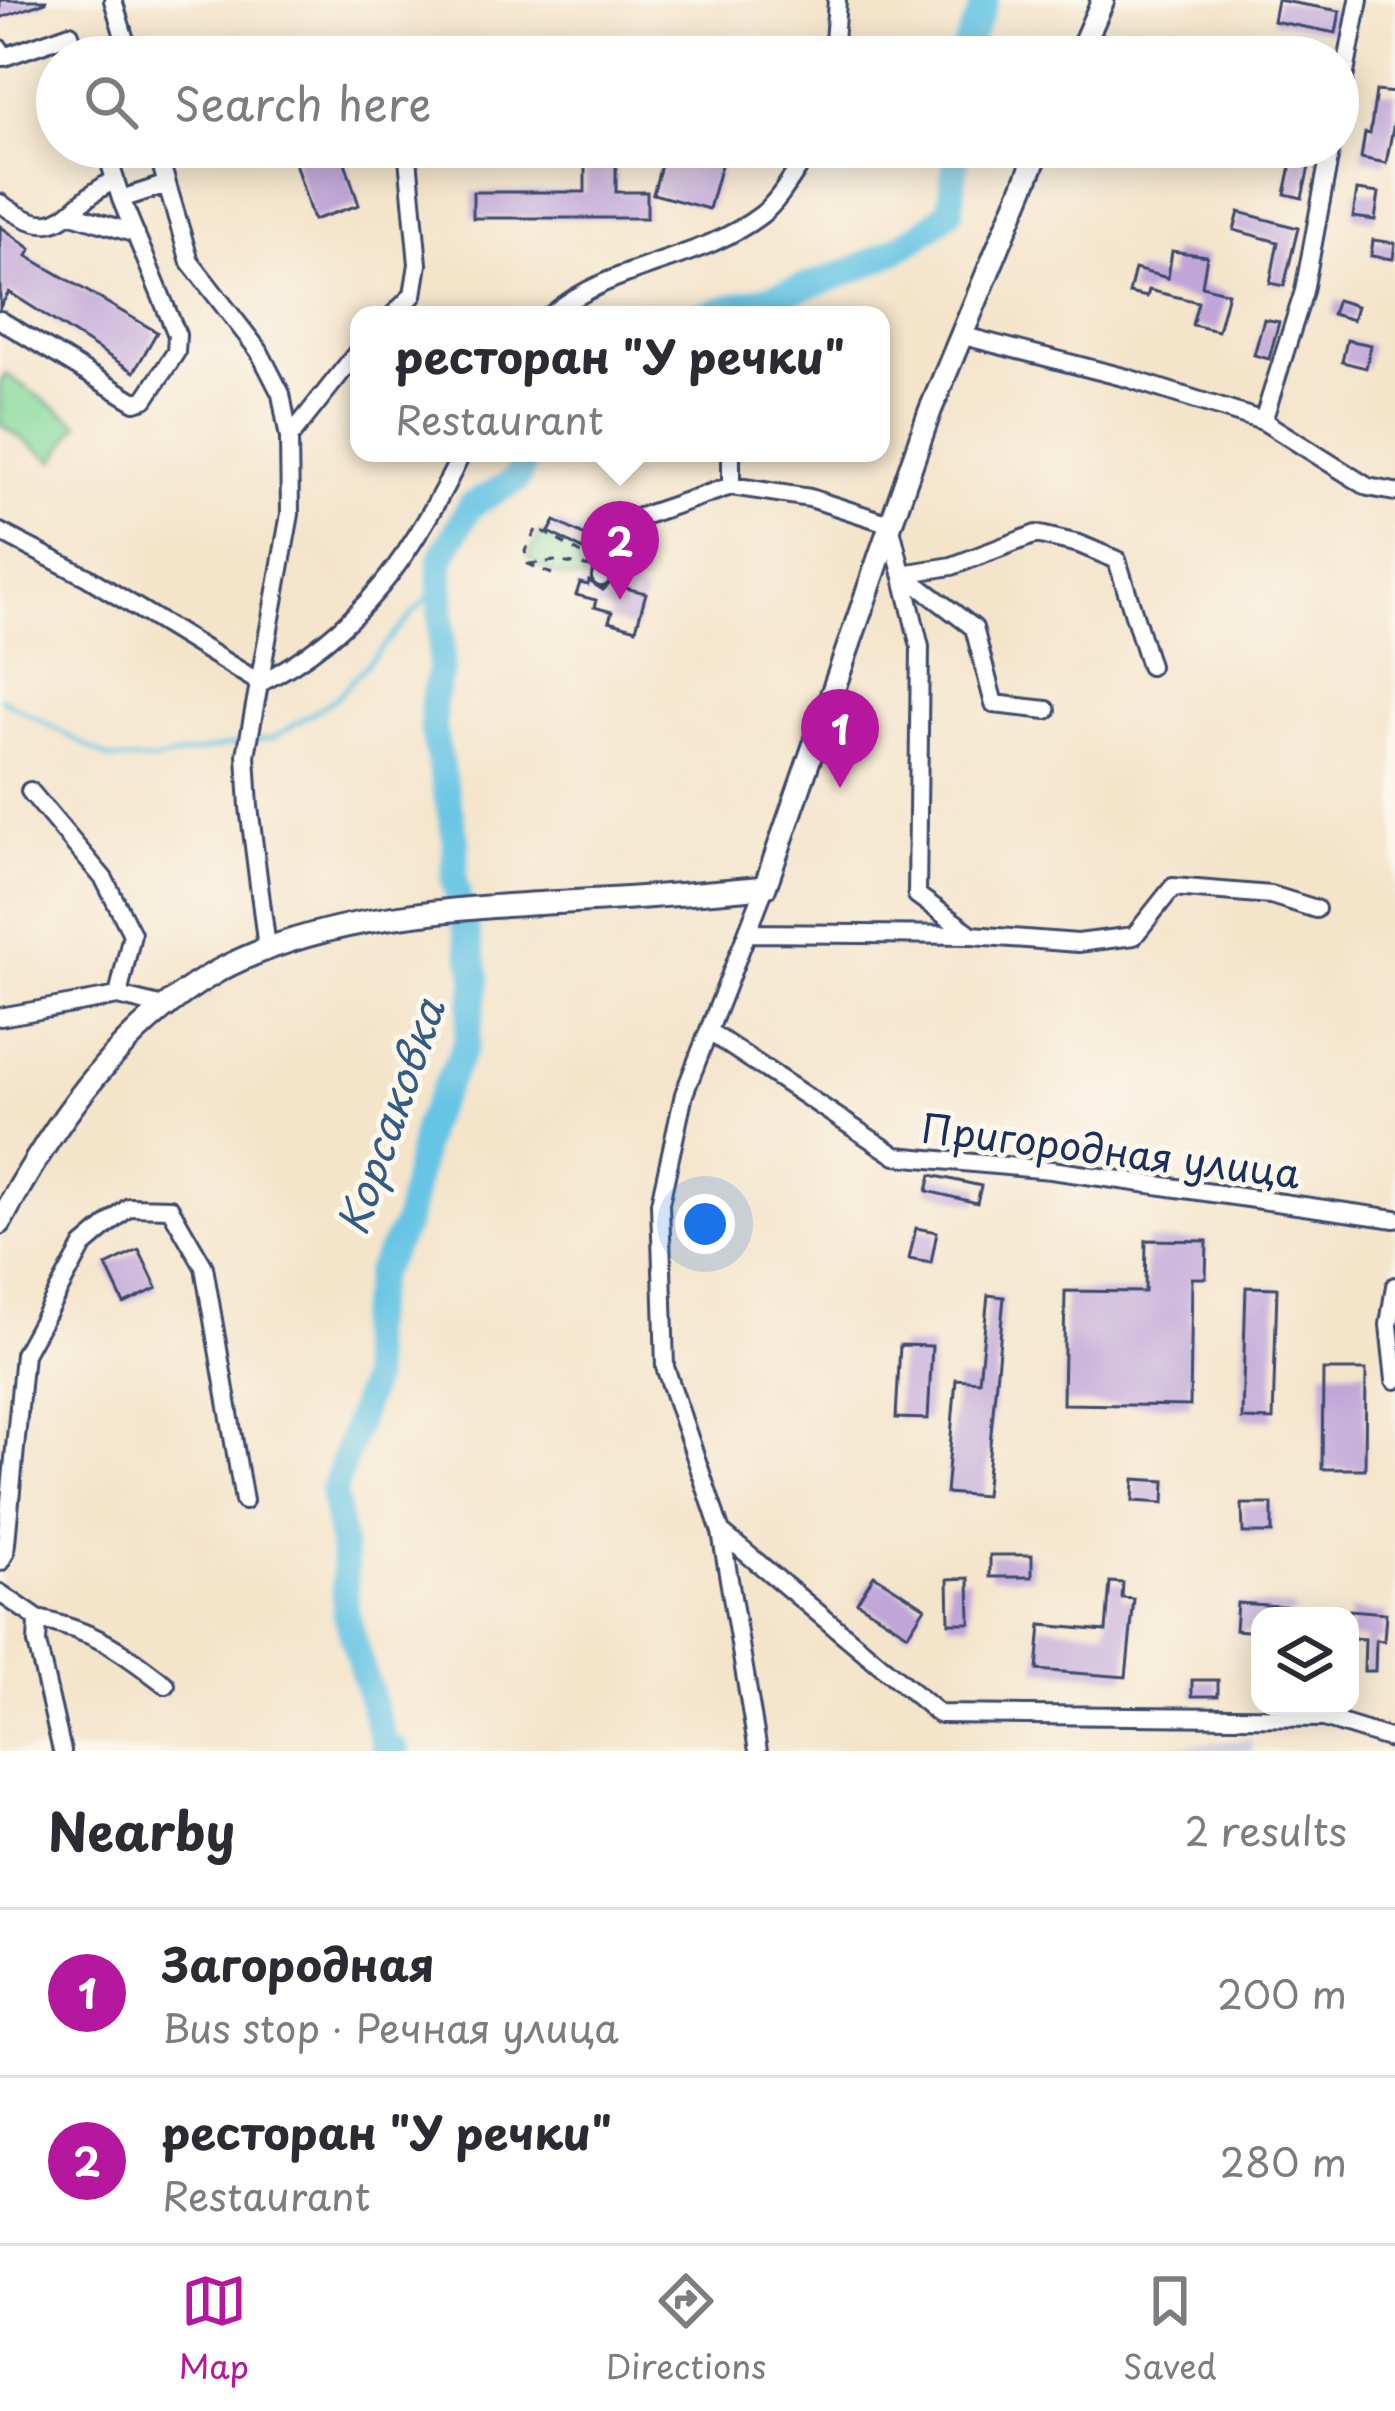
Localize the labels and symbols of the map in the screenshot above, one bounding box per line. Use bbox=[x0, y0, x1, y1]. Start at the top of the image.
pin: 2 bbox=[581, 501, 659, 600]
pin: 1 bbox=[801, 689, 879, 788]
water label: Корсаковка bbox=[319, 989, 459, 1242]
street label: Пригородная улица bbox=[918, 1097, 1304, 1202]
your location bbox=[675, 1194, 735, 1254]

